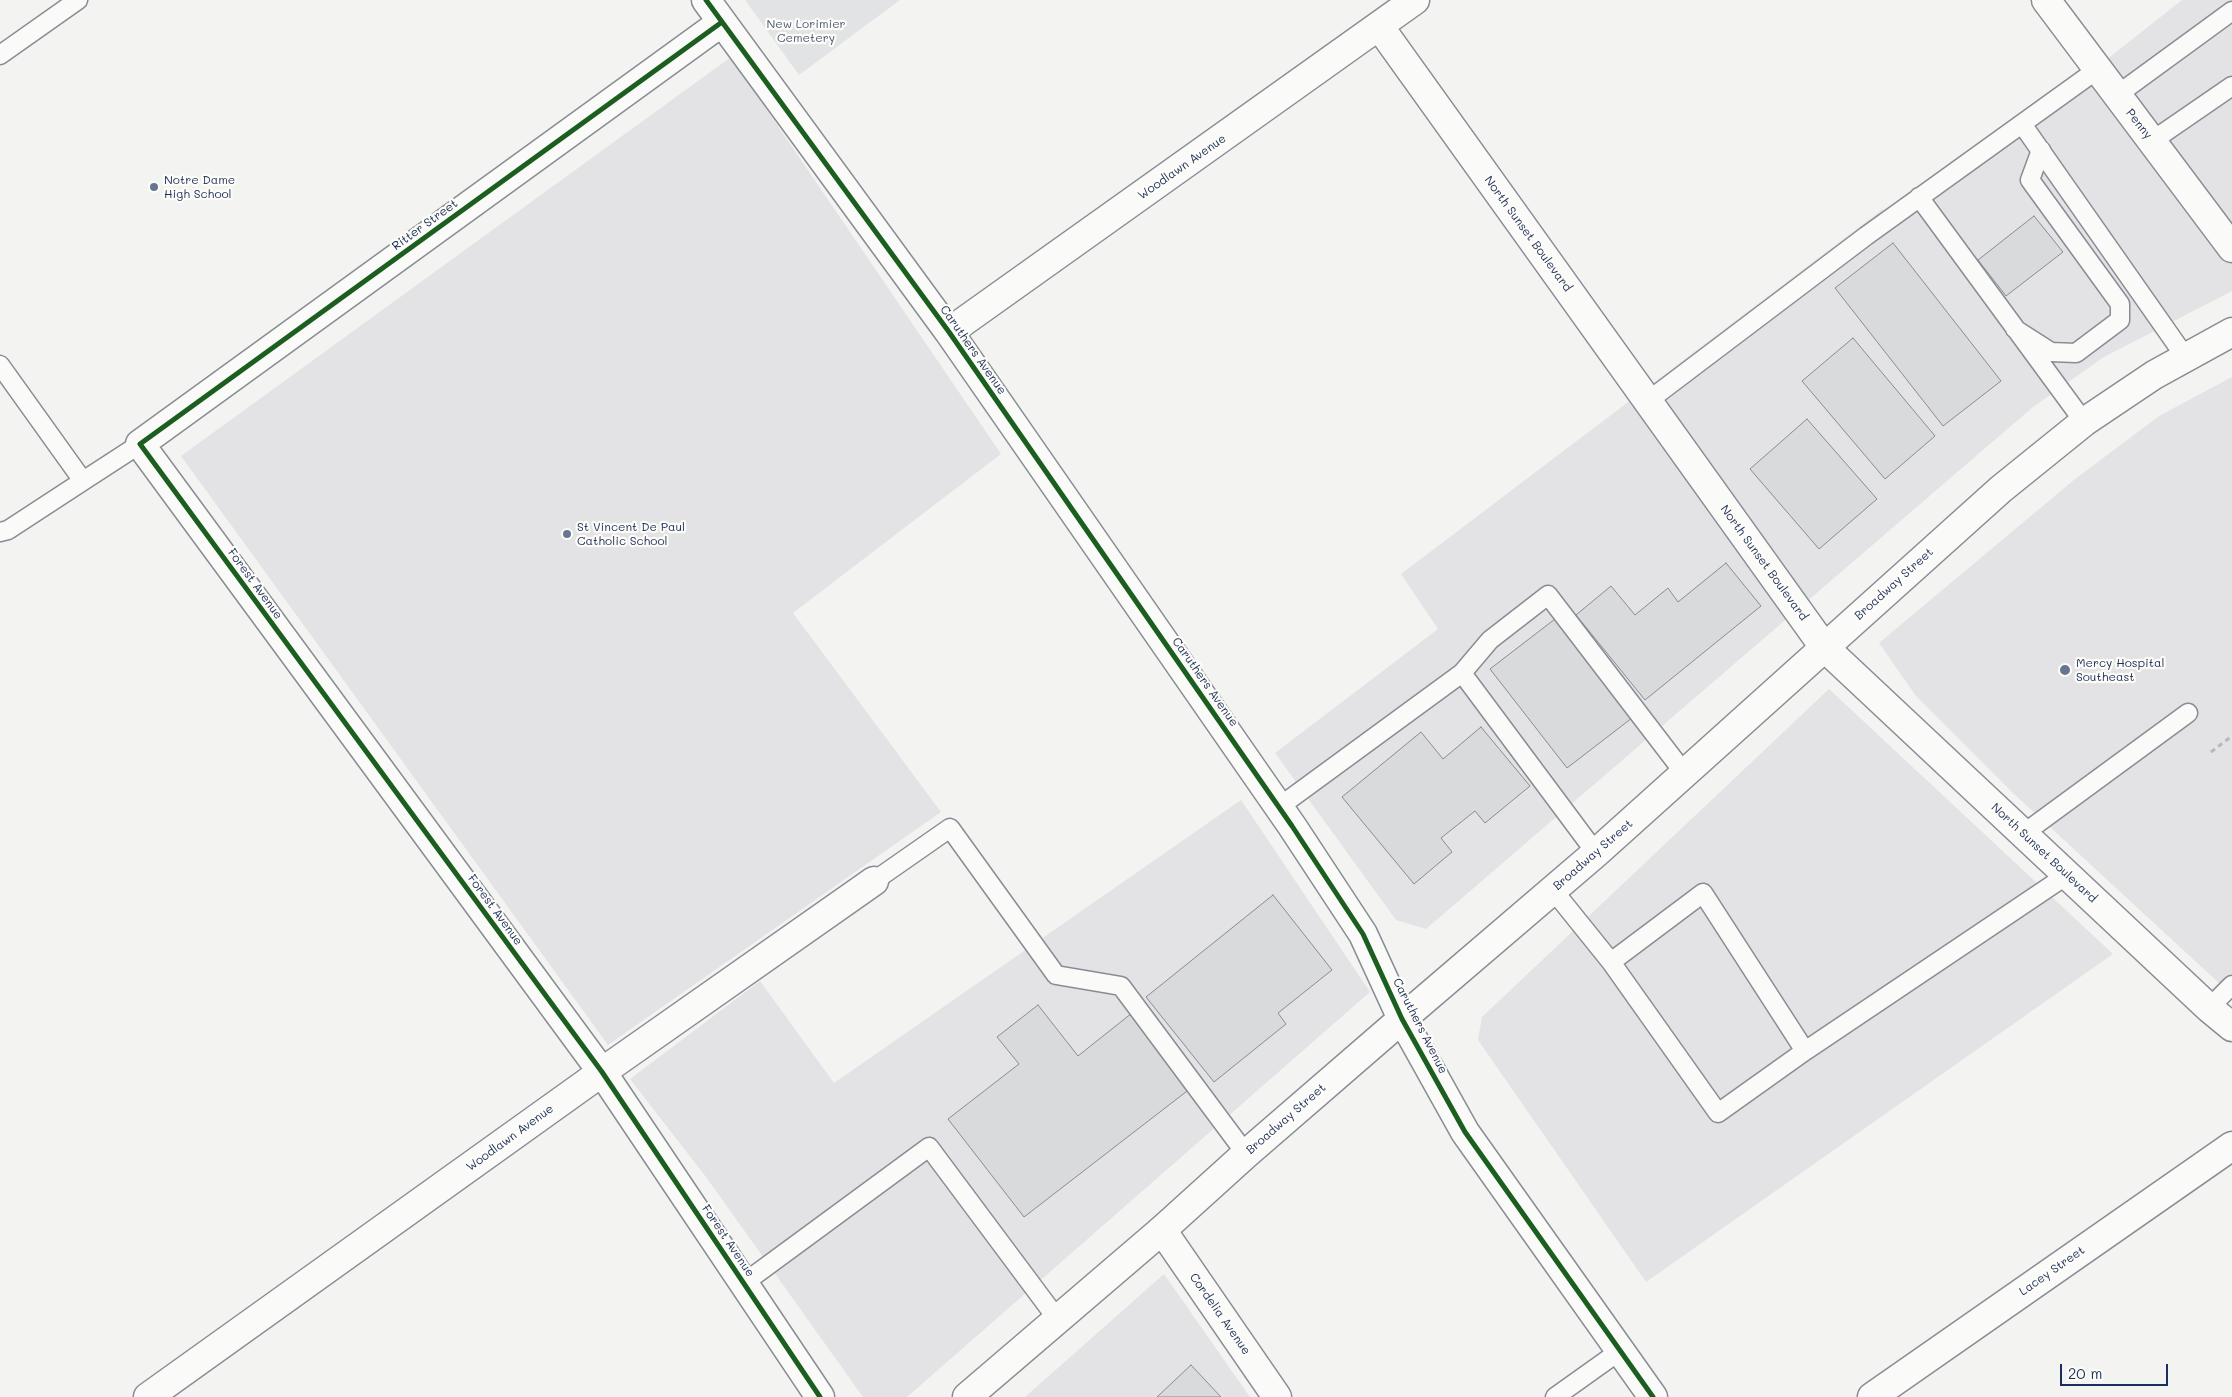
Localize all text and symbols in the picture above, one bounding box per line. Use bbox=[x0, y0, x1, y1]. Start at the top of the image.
park label: New Lorimier Cemetery bbox=[766, 17, 846, 45]
street label: Penny bbox=[2123, 106, 2155, 142]
street label: Woodlawn Avenue bbox=[1135, 131, 1229, 203]
place label: Notre Dame High School bbox=[164, 173, 235, 201]
street label: North Sunset Boulevard bbox=[1481, 173, 1575, 295]
marker: Notre Dame High School bbox=[148, 181, 160, 193]
street label: Ritter Street bbox=[389, 196, 461, 254]
street label: Caruthers Avenue bbox=[937, 303, 1009, 397]
street label: North Sunset Boulevard bbox=[1717, 502, 1811, 624]
place label: St Vincent De Paul Catholic School bbox=[577, 520, 685, 548]
marker: St Vincent De Paul Catholic School bbox=[561, 528, 573, 540]
street label: Broadway Street bbox=[1852, 545, 1936, 623]
street label: Forest Avenue bbox=[225, 546, 285, 622]
street label: Caruthers Avenue bbox=[1169, 635, 1241, 729]
place label: Mercy Hospital Southeast bbox=[2076, 656, 2165, 684]
marker: Mercy Hospital Southeast bbox=[2058, 663, 2072, 677]
street label: North Sunset Boulevard bbox=[1988, 800, 2100, 906]
street label: Broadway Street bbox=[1550, 817, 1636, 893]
street label: Forest Avenue bbox=[465, 872, 525, 948]
street label: Caruthers Avenue bbox=[1390, 976, 1450, 1076]
street label: Broadway Street bbox=[1243, 1081, 1329, 1157]
street label: Woodlawn Avenue bbox=[464, 1102, 556, 1174]
street label: Forest Avenue bbox=[699, 1202, 757, 1280]
street label: Lacey Street bbox=[2017, 1243, 2087, 1299]
street label: Cordelia Avenue bbox=[1186, 1270, 1254, 1358]
scale bar bbox=[2062, 1354, 2170, 1386]
text: 20 m bbox=[2068, 1363, 2102, 1383]

